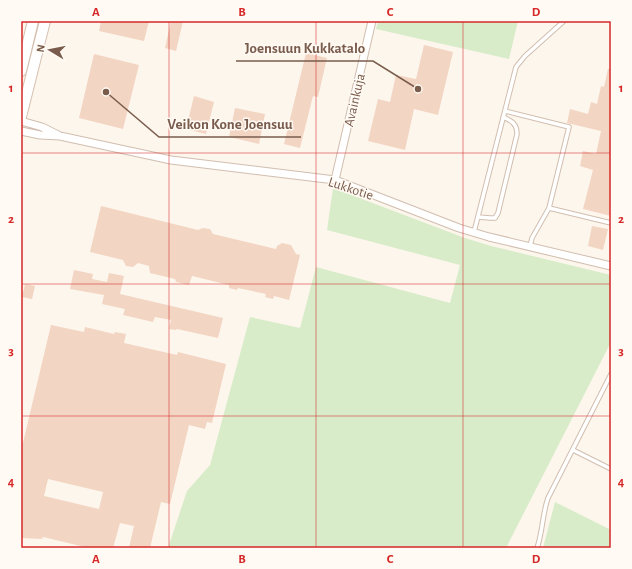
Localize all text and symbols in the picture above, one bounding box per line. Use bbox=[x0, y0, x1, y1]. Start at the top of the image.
text: A bbox=[92, 6, 100, 19]
text: B bbox=[238, 6, 246, 19]
text: C bbox=[387, 6, 394, 19]
text: D bbox=[532, 6, 541, 19]
north arrow bbox=[30, 30, 70, 70]
callout: Joensuun Kukkatalo bbox=[236, 34, 373, 61]
text: Joensuun Kukkatalo bbox=[245, 41, 365, 56]
text: N bbox=[35, 44, 47, 53]
street label: Avainkuja bbox=[342, 72, 368, 128]
text: 1 bbox=[9, 82, 13, 95]
text: 1 bbox=[619, 82, 623, 95]
callout: Veikon Kone Joensuu bbox=[159, 110, 301, 137]
text: Veikon Kone Joensuu bbox=[167, 117, 293, 132]
street label: Lukkotie bbox=[326, 175, 375, 203]
text: 2 bbox=[8, 213, 14, 226]
text: 2 bbox=[618, 213, 624, 226]
text: 3 bbox=[8, 345, 14, 358]
text: 3 bbox=[618, 345, 624, 358]
text: 4 bbox=[8, 476, 15, 489]
text: 4 bbox=[618, 476, 625, 489]
text: A bbox=[92, 553, 100, 566]
text: B bbox=[238, 553, 246, 566]
text: C bbox=[387, 553, 394, 566]
text: D bbox=[532, 553, 541, 566]

